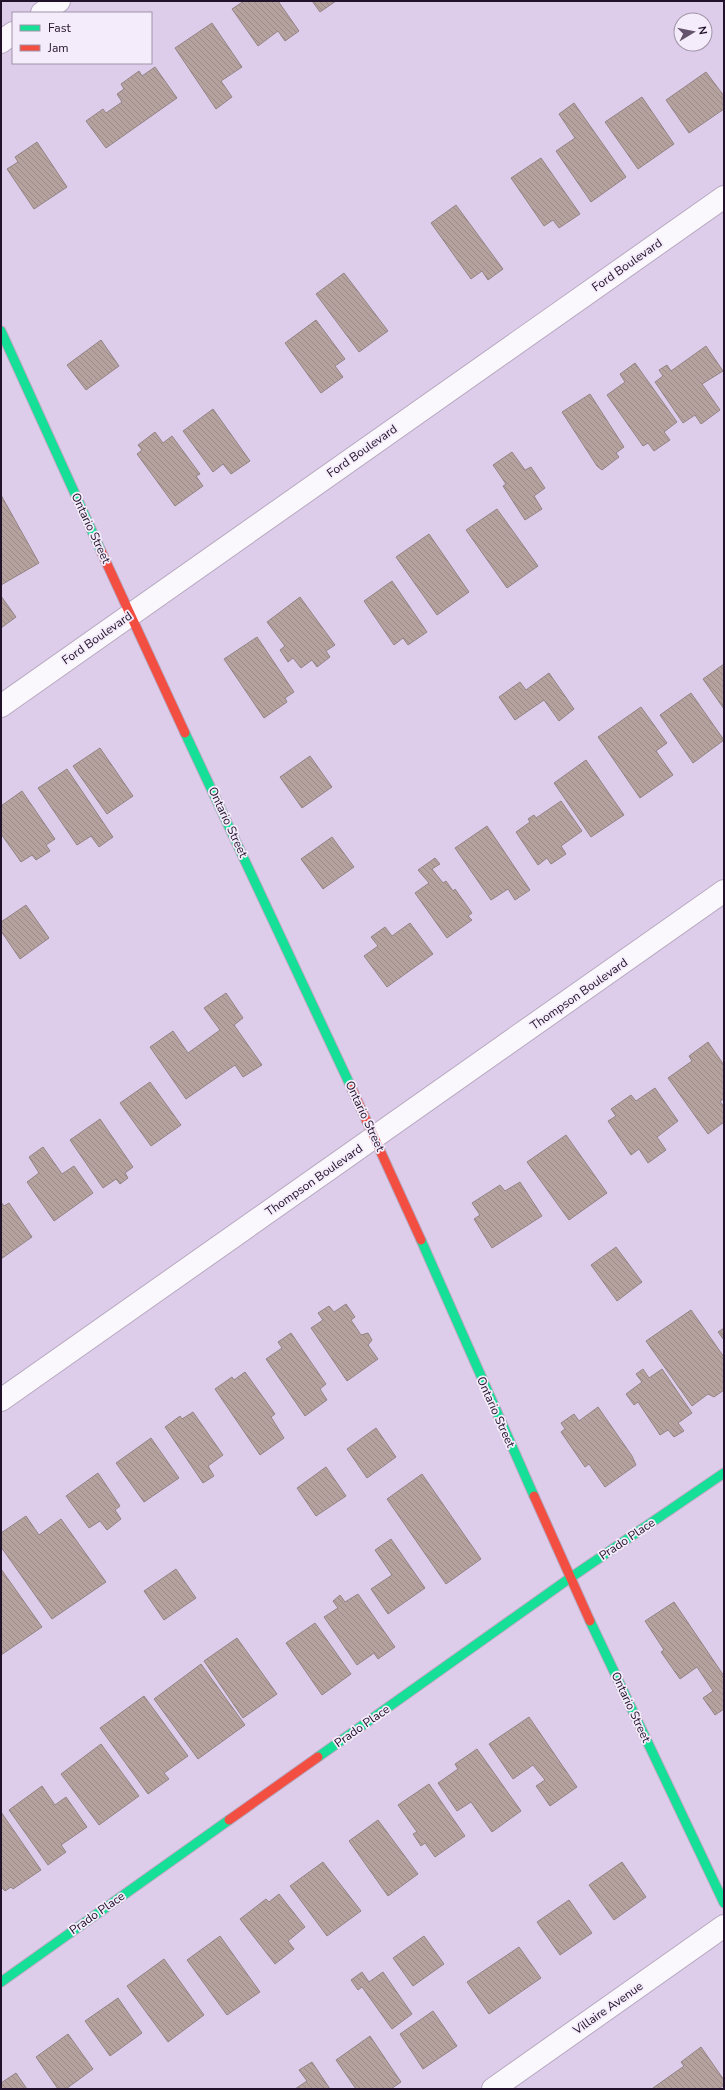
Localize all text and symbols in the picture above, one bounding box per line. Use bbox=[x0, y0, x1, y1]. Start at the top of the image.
legend bbox=[12, 12, 152, 64]
north arrow bbox=[673, 12, 713, 52]
text: Fast bbox=[48, 20, 71, 36]
text: N bbox=[694, 25, 710, 36]
text: Jam bbox=[47, 40, 69, 56]
street label: Ford Boulevard bbox=[589, 235, 665, 295]
street label: Ford Boulevard bbox=[324, 421, 400, 481]
street label: Ontario Street bbox=[68, 490, 115, 567]
street label: Ford Boulevard bbox=[59, 608, 135, 668]
street label: Ontario Street bbox=[205, 784, 252, 861]
street label: Thompson Boulevard bbox=[527, 954, 631, 1034]
street label: Ontario Street bbox=[342, 1078, 389, 1155]
street label: Thompson Boulevard bbox=[262, 1140, 366, 1220]
street label: Ontario Street bbox=[473, 1374, 519, 1451]
street label: Prado Place bbox=[596, 1514, 658, 1564]
street label: Ontario Street bbox=[608, 1669, 655, 1746]
street label: Prado Place bbox=[331, 1701, 393, 1751]
street label: Prado Place bbox=[66, 1888, 128, 1938]
street label: Villaire Avenue bbox=[569, 1978, 646, 2039]

